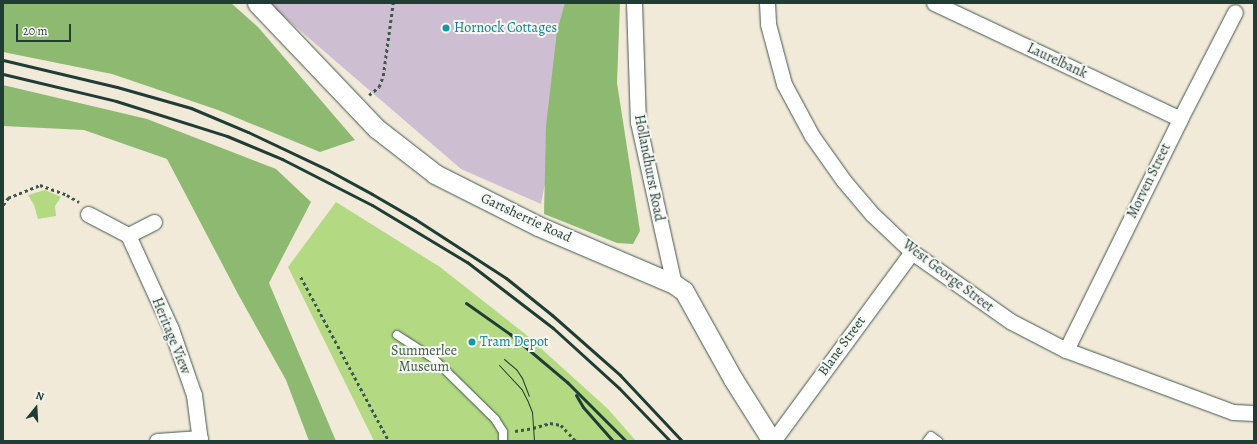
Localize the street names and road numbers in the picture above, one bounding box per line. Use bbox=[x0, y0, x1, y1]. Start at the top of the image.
street label: Laurelbank bbox=[1024, 40, 1090, 82]
street label: Hollandhurst Road bbox=[630, 113, 668, 223]
street label: Morven Street bbox=[1124, 141, 1174, 221]
street label: Gartsherrie Road bbox=[478, 190, 574, 246]
street label: West George Street bbox=[899, 236, 997, 316]
street label: Heritage View bbox=[148, 295, 194, 377]
street label: Blane Street bbox=[815, 313, 869, 379]

